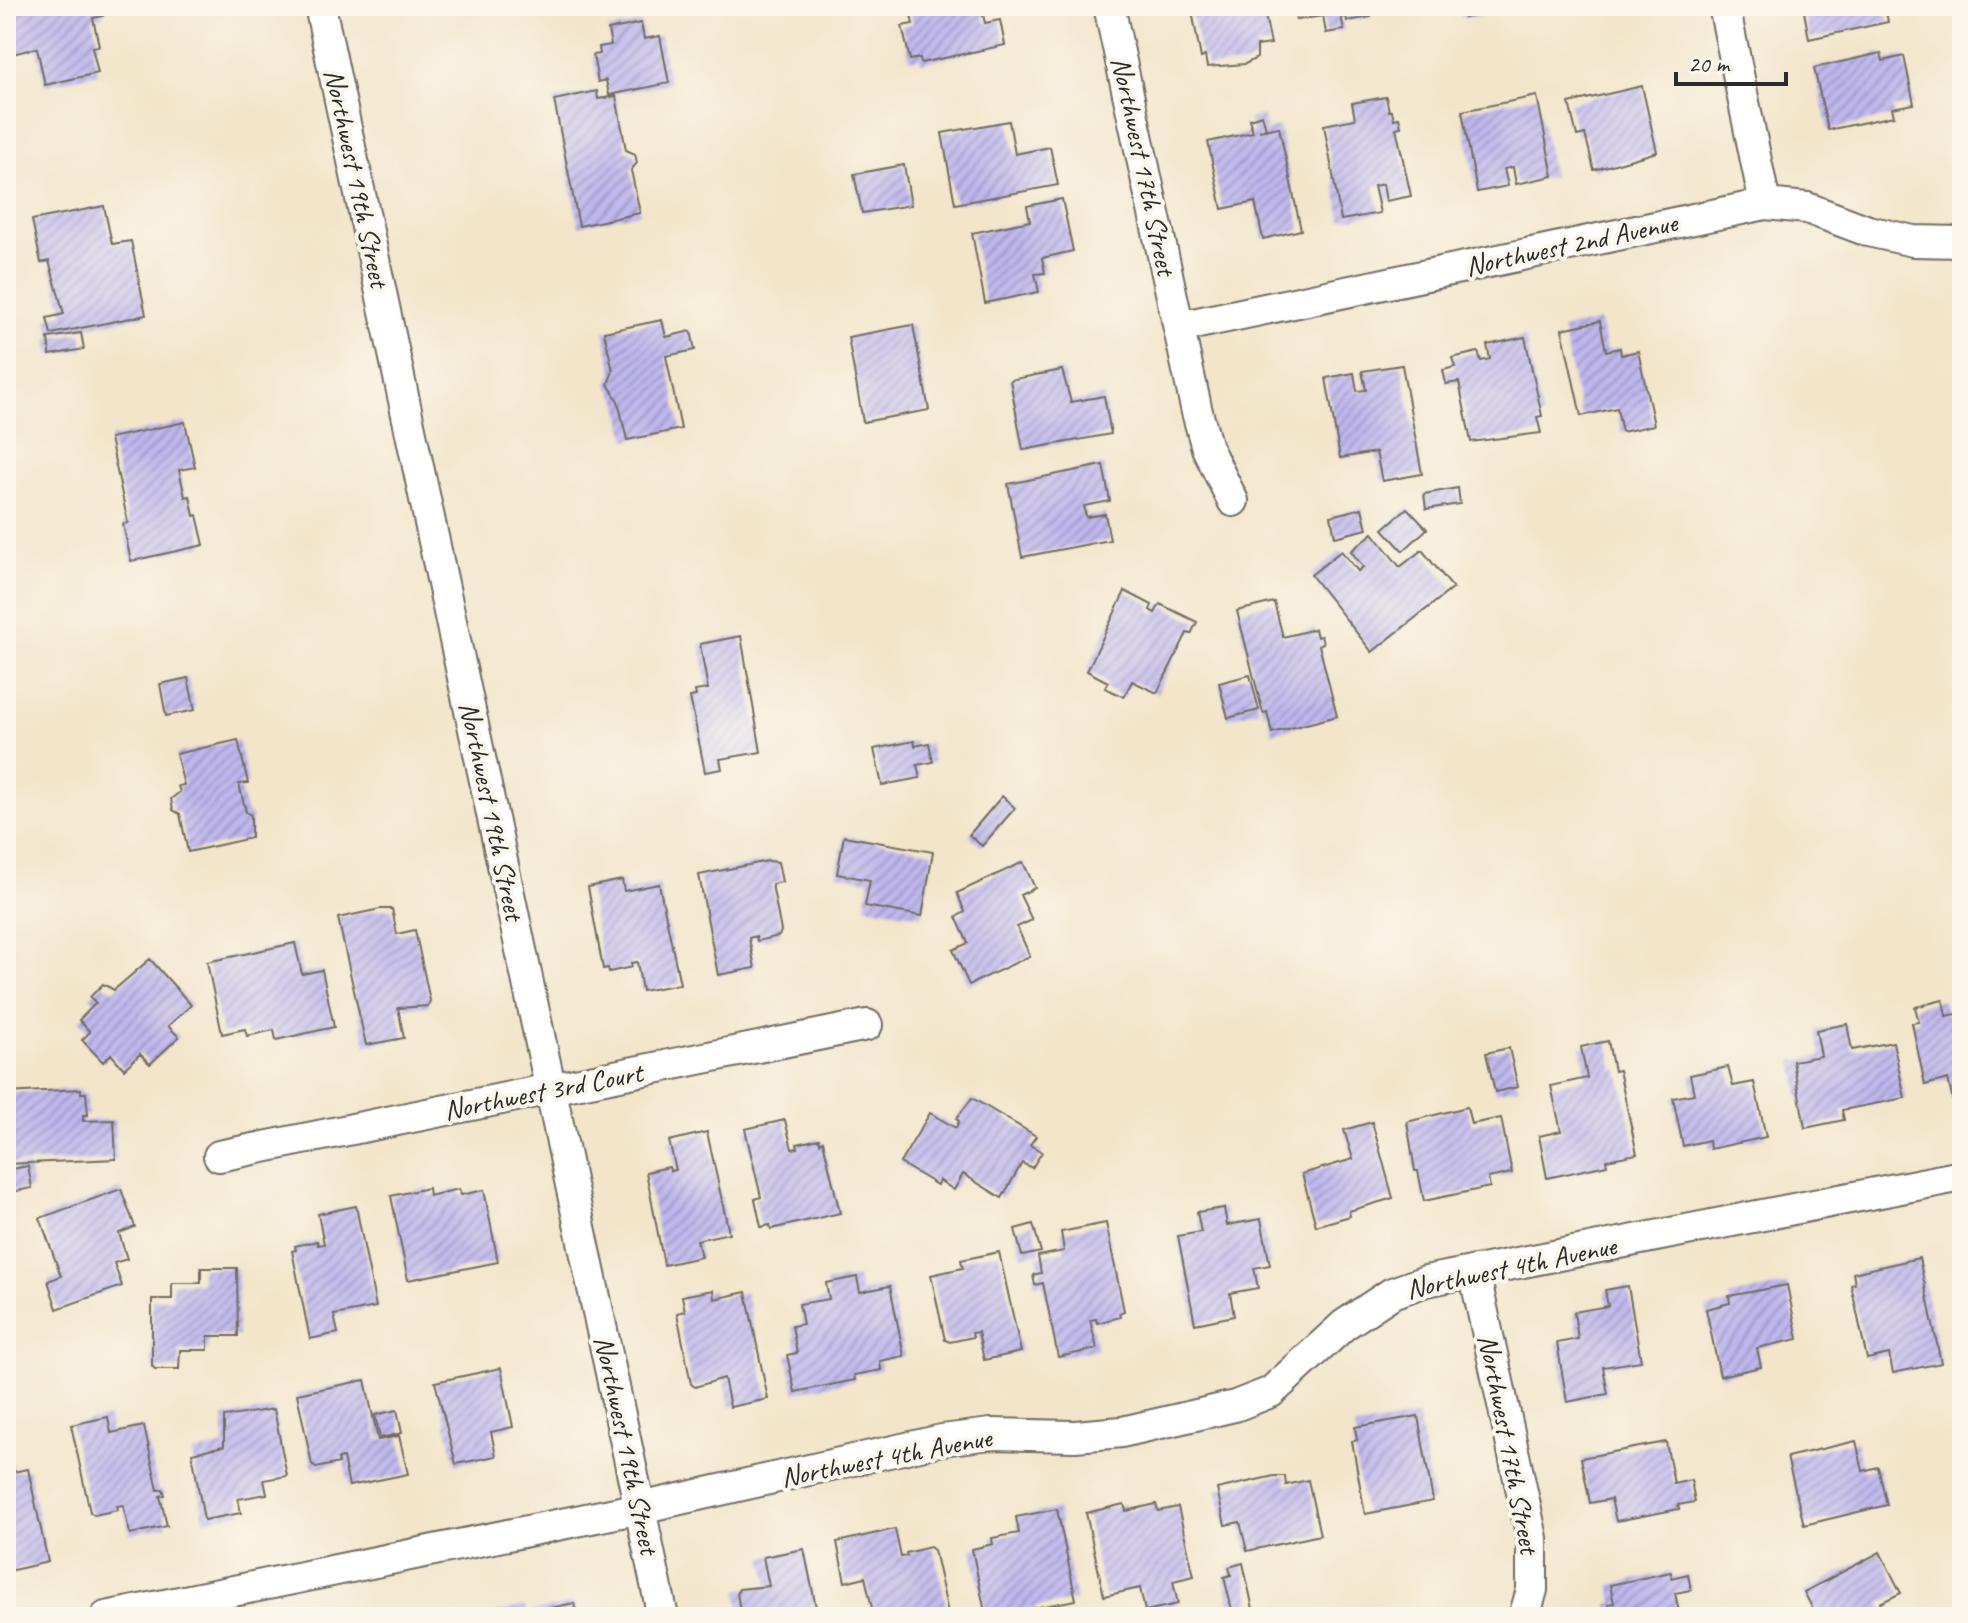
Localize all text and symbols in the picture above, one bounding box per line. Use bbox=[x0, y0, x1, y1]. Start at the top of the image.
scale bar bbox=[1676, 36, 1786, 86]
text: 20 m bbox=[1688, 49, 1731, 79]
street label: Northwest 17th Street bbox=[1104, 54, 1185, 281]
street label: Northwest 19th Street bbox=[317, 66, 398, 293]
street label: Northwest 2nd Avenue bbox=[1462, 204, 1682, 284]
street label: Northwest 19th Street bbox=[452, 699, 533, 926]
street label: Northwest 3rd Court bbox=[441, 1054, 648, 1127]
street label: Northwest 4th Avenue bbox=[1403, 1227, 1621, 1306]
street label: Northwest 17th Street bbox=[1471, 1332, 1548, 1559]
street label: Northwest 19th Street bbox=[587, 1333, 668, 1560]
street label: Northwest 4th Avenue bbox=[778, 1419, 996, 1495]

